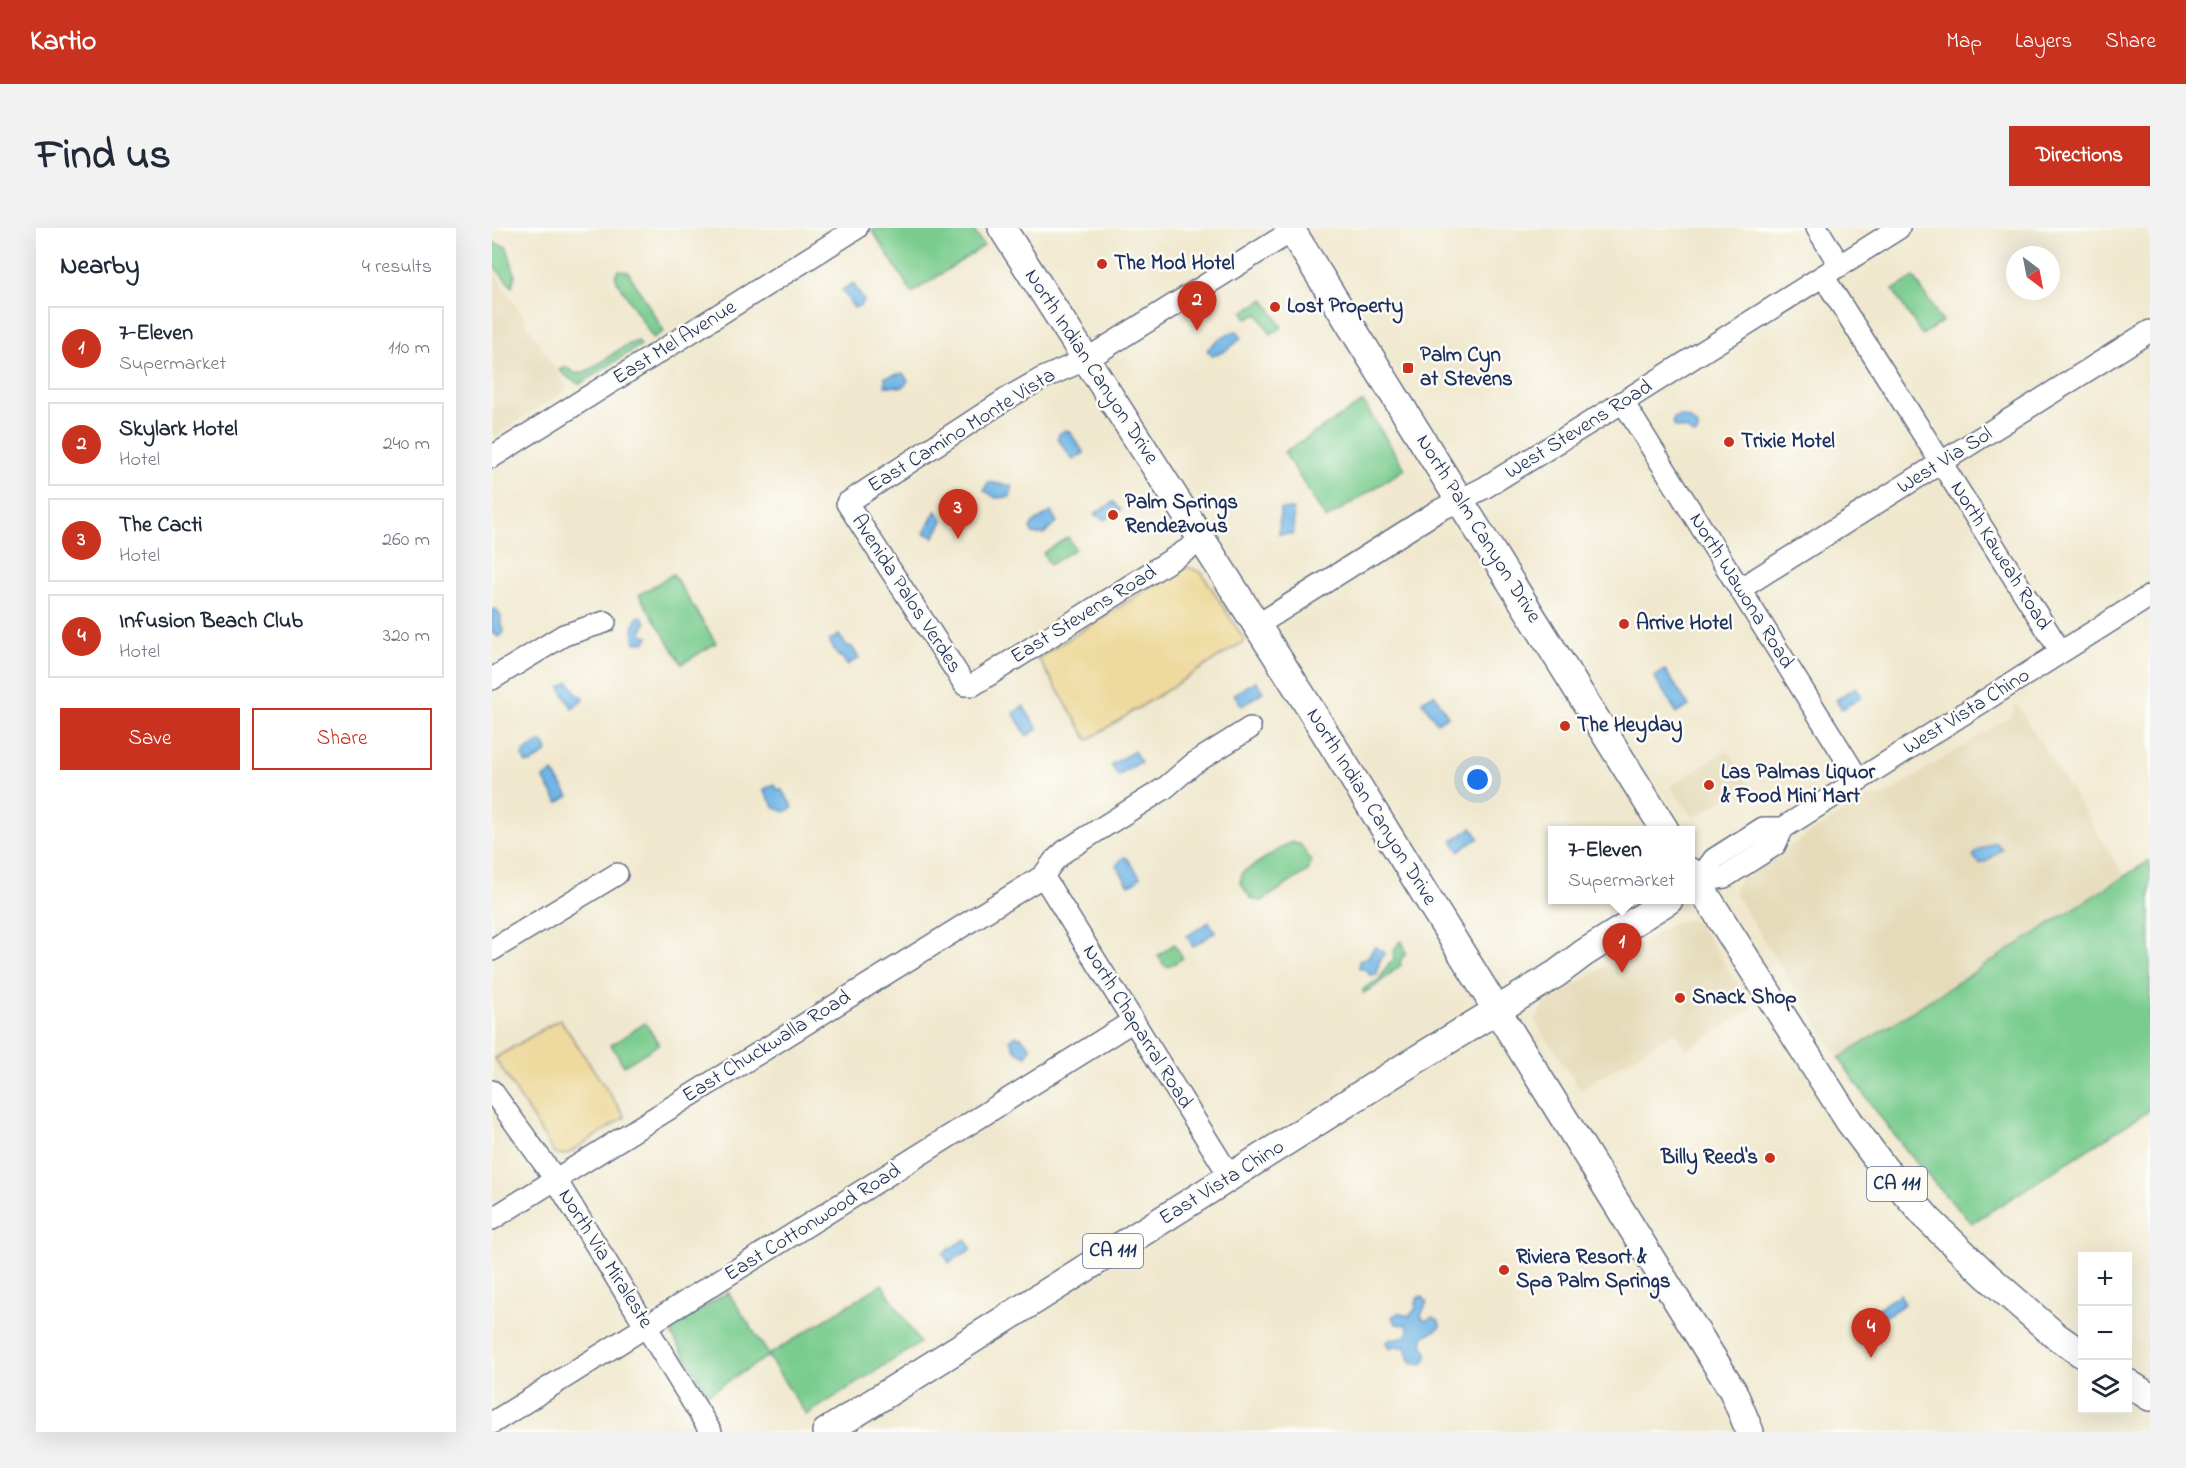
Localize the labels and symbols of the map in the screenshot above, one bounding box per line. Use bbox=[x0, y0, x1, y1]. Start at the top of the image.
north arrow bbox=[2006, 246, 2060, 300]
place label: The Mod Hotel bbox=[1114, 249, 1235, 279]
marker: The Mod Hotel bbox=[1095, 257, 1109, 271]
street label: North Indian Canyon Drive bbox=[1015, 263, 1166, 472]
pin: 2 bbox=[1178, 282, 1216, 331]
place label: Lost Property bbox=[1287, 292, 1403, 324]
street label: East Mel Avenue bbox=[607, 293, 743, 393]
marker: Lost Property bbox=[1268, 300, 1282, 314]
place label: Palm Cyn at Stevens bbox=[1420, 341, 1513, 395]
street label: East Camino Monte Vista bbox=[862, 361, 1062, 501]
marker: Palm Cyn at Stevens bbox=[1401, 361, 1415, 375]
street label: West Stevens Road bbox=[1500, 372, 1659, 487]
street label: West Via Sol bbox=[1892, 420, 1998, 502]
place label: Trixie Motel bbox=[1741, 427, 1835, 457]
street label: North Palm Canyon Drive bbox=[1406, 429, 1549, 631]
marker: Trixie Motel bbox=[1722, 435, 1736, 449]
street label: North Kaweah Road bbox=[1942, 476, 2058, 637]
place label: Palm Springs Rendezvous bbox=[1125, 488, 1238, 542]
pin: 3 bbox=[938, 490, 978, 539]
street label: North Wawona Road bbox=[1681, 507, 1801, 675]
marker: Palm Springs Rendezvous bbox=[1106, 508, 1120, 522]
street label: Avenida Palos Verdes bbox=[843, 509, 969, 679]
street label: East Stevens Road bbox=[1005, 558, 1163, 672]
place label: Arrive Hotel bbox=[1636, 609, 1733, 639]
marker: Arrive Hotel bbox=[1617, 617, 1631, 631]
street label: West Vista Chino bbox=[1898, 661, 2036, 763]
street label: North Indian Canyon Drive bbox=[1296, 703, 1444, 913]
place label: The Heyday bbox=[1577, 711, 1683, 743]
marker: The Heyday bbox=[1558, 719, 1572, 733]
place label: Las Palmas Liquor & Food Mini Mart bbox=[1720, 758, 1876, 812]
your location bbox=[1463, 765, 1492, 794]
marker: Las Palmas Liquor & Food Mini Mart bbox=[1702, 778, 1716, 792]
pin: 1 bbox=[1602, 924, 1642, 973]
street label: North Chaparral Road bbox=[1074, 939, 1200, 1115]
street label: East Chuckwalla Road bbox=[677, 983, 857, 1111]
place label: Snack Shop bbox=[1692, 983, 1797, 1013]
marker: Snack Shop bbox=[1673, 991, 1687, 1005]
street label: East Vista Chino bbox=[1154, 1132, 1291, 1234]
place label: Billy Reed's bbox=[1660, 1143, 1758, 1175]
marker: Billy Reed's bbox=[1763, 1151, 1777, 1165]
street label: East Cottonwood Road bbox=[719, 1156, 907, 1290]
road number: CA 111 bbox=[1867, 1167, 1927, 1201]
street label: North Via Miraleste bbox=[550, 1183, 660, 1335]
road number: CA 111 bbox=[1083, 1234, 1143, 1268]
place label: Riviera Resort & Spa Palm Springs bbox=[1516, 1243, 1671, 1299]
marker: Riviera Resort & Spa Palm Springs bbox=[1497, 1263, 1511, 1277]
pin: 4 bbox=[1852, 1308, 1890, 1358]

